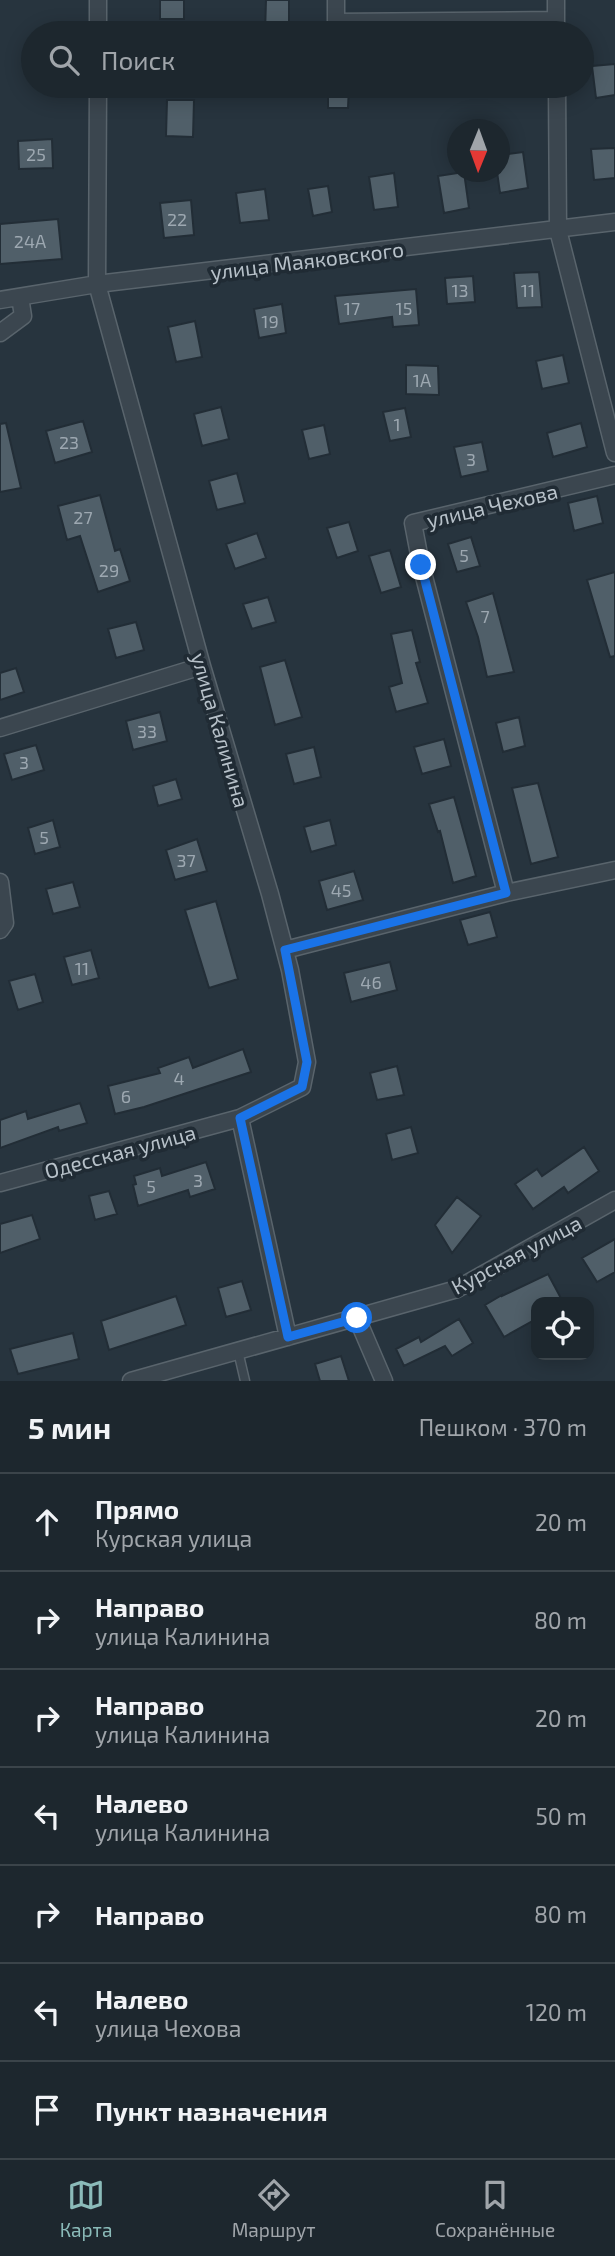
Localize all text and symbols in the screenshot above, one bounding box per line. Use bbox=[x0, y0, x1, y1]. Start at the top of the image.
search box bbox=[21, 21, 594, 98]
icon: search bbox=[45, 41, 83, 79]
text: Поиск bbox=[101, 44, 175, 75]
north arrow bbox=[447, 119, 510, 182]
house number: 25 bbox=[26, 143, 46, 165]
house number: 22 bbox=[167, 208, 187, 230]
house number: 24А bbox=[14, 230, 47, 252]
street label: улица Маяковского bbox=[209, 236, 405, 285]
house number: 13 bbox=[451, 279, 469, 301]
house number: 11 bbox=[521, 279, 535, 301]
house number: 17 bbox=[344, 297, 360, 319]
house number: 15 bbox=[396, 297, 412, 319]
house number: 19 bbox=[261, 310, 279, 332]
house number: 1А bbox=[413, 369, 432, 391]
house number: 1 bbox=[393, 413, 401, 435]
house number: 23 bbox=[59, 431, 79, 453]
house number: 3 bbox=[466, 448, 476, 470]
street label: улица Чехова bbox=[424, 478, 560, 533]
house number: 27 bbox=[73, 506, 93, 528]
house number: 5 bbox=[459, 544, 469, 566]
route end bbox=[405, 549, 436, 580]
house number: 29 bbox=[99, 559, 119, 581]
house number: 7 bbox=[480, 605, 490, 627]
street label: улица Калинина bbox=[186, 650, 255, 811]
house number: 33 bbox=[137, 720, 157, 742]
house number: 3 bbox=[19, 751, 29, 773]
house number: 5 bbox=[39, 826, 49, 848]
house number: 37 bbox=[176, 849, 196, 871]
house number: 45 bbox=[331, 879, 351, 901]
house number: 11 bbox=[75, 957, 89, 979]
house number: 46 bbox=[360, 971, 382, 993]
house number: 4 bbox=[173, 1067, 185, 1089]
house number: 6 bbox=[121, 1085, 131, 1107]
street label: Одесская улица bbox=[42, 1119, 199, 1184]
house number: 3 bbox=[193, 1169, 203, 1191]
house number: 5 bbox=[146, 1175, 156, 1197]
street label: Курская улица bbox=[447, 1209, 586, 1300]
map controls bbox=[531, 1297, 594, 1360]
button: locate bbox=[531, 1297, 594, 1360]
route start bbox=[341, 1302, 372, 1333]
text: 5 мин bbox=[28, 1409, 111, 1445]
text: Пешком · 370 m bbox=[419, 1413, 587, 1441]
text: Прямо bbox=[95, 1493, 179, 1524]
icon: ahead bbox=[28, 1503, 66, 1541]
text: 20 m bbox=[535, 1508, 587, 1536]
text: Курская улица bbox=[95, 1524, 252, 1552]
text: Направо bbox=[95, 1591, 204, 1622]
icon: right bbox=[28, 1601, 66, 1639]
text: 80 m bbox=[534, 1606, 587, 1634]
text: улица Калинина bbox=[95, 1622, 270, 1650]
text: Направо bbox=[95, 1689, 204, 1720]
icon: right bbox=[28, 1699, 66, 1737]
text: 20 m bbox=[535, 1704, 587, 1732]
text: улица Калинина bbox=[95, 1720, 270, 1748]
text: Налево bbox=[95, 1787, 188, 1818]
icon: left bbox=[28, 1797, 66, 1835]
text: 50 m bbox=[536, 1802, 587, 1830]
text: улица Калинина bbox=[95, 1818, 270, 1846]
icon: right bbox=[28, 1895, 66, 1933]
text: Направо bbox=[95, 1899, 204, 1930]
text: 80 m bbox=[534, 1900, 587, 1928]
text: Налево bbox=[95, 1983, 188, 2014]
icon: left bbox=[28, 1993, 66, 2031]
text: 120 m bbox=[526, 1998, 587, 2026]
text: улица Чехова bbox=[95, 2014, 241, 2042]
icon: arrive bbox=[28, 2091, 66, 2129]
text: Пункт назначения bbox=[95, 2095, 328, 2126]
tab: Карта bbox=[60, 2176, 112, 2241]
tab: Маршрут bbox=[232, 2176, 316, 2241]
tab: Сохранённые bbox=[435, 2176, 555, 2241]

